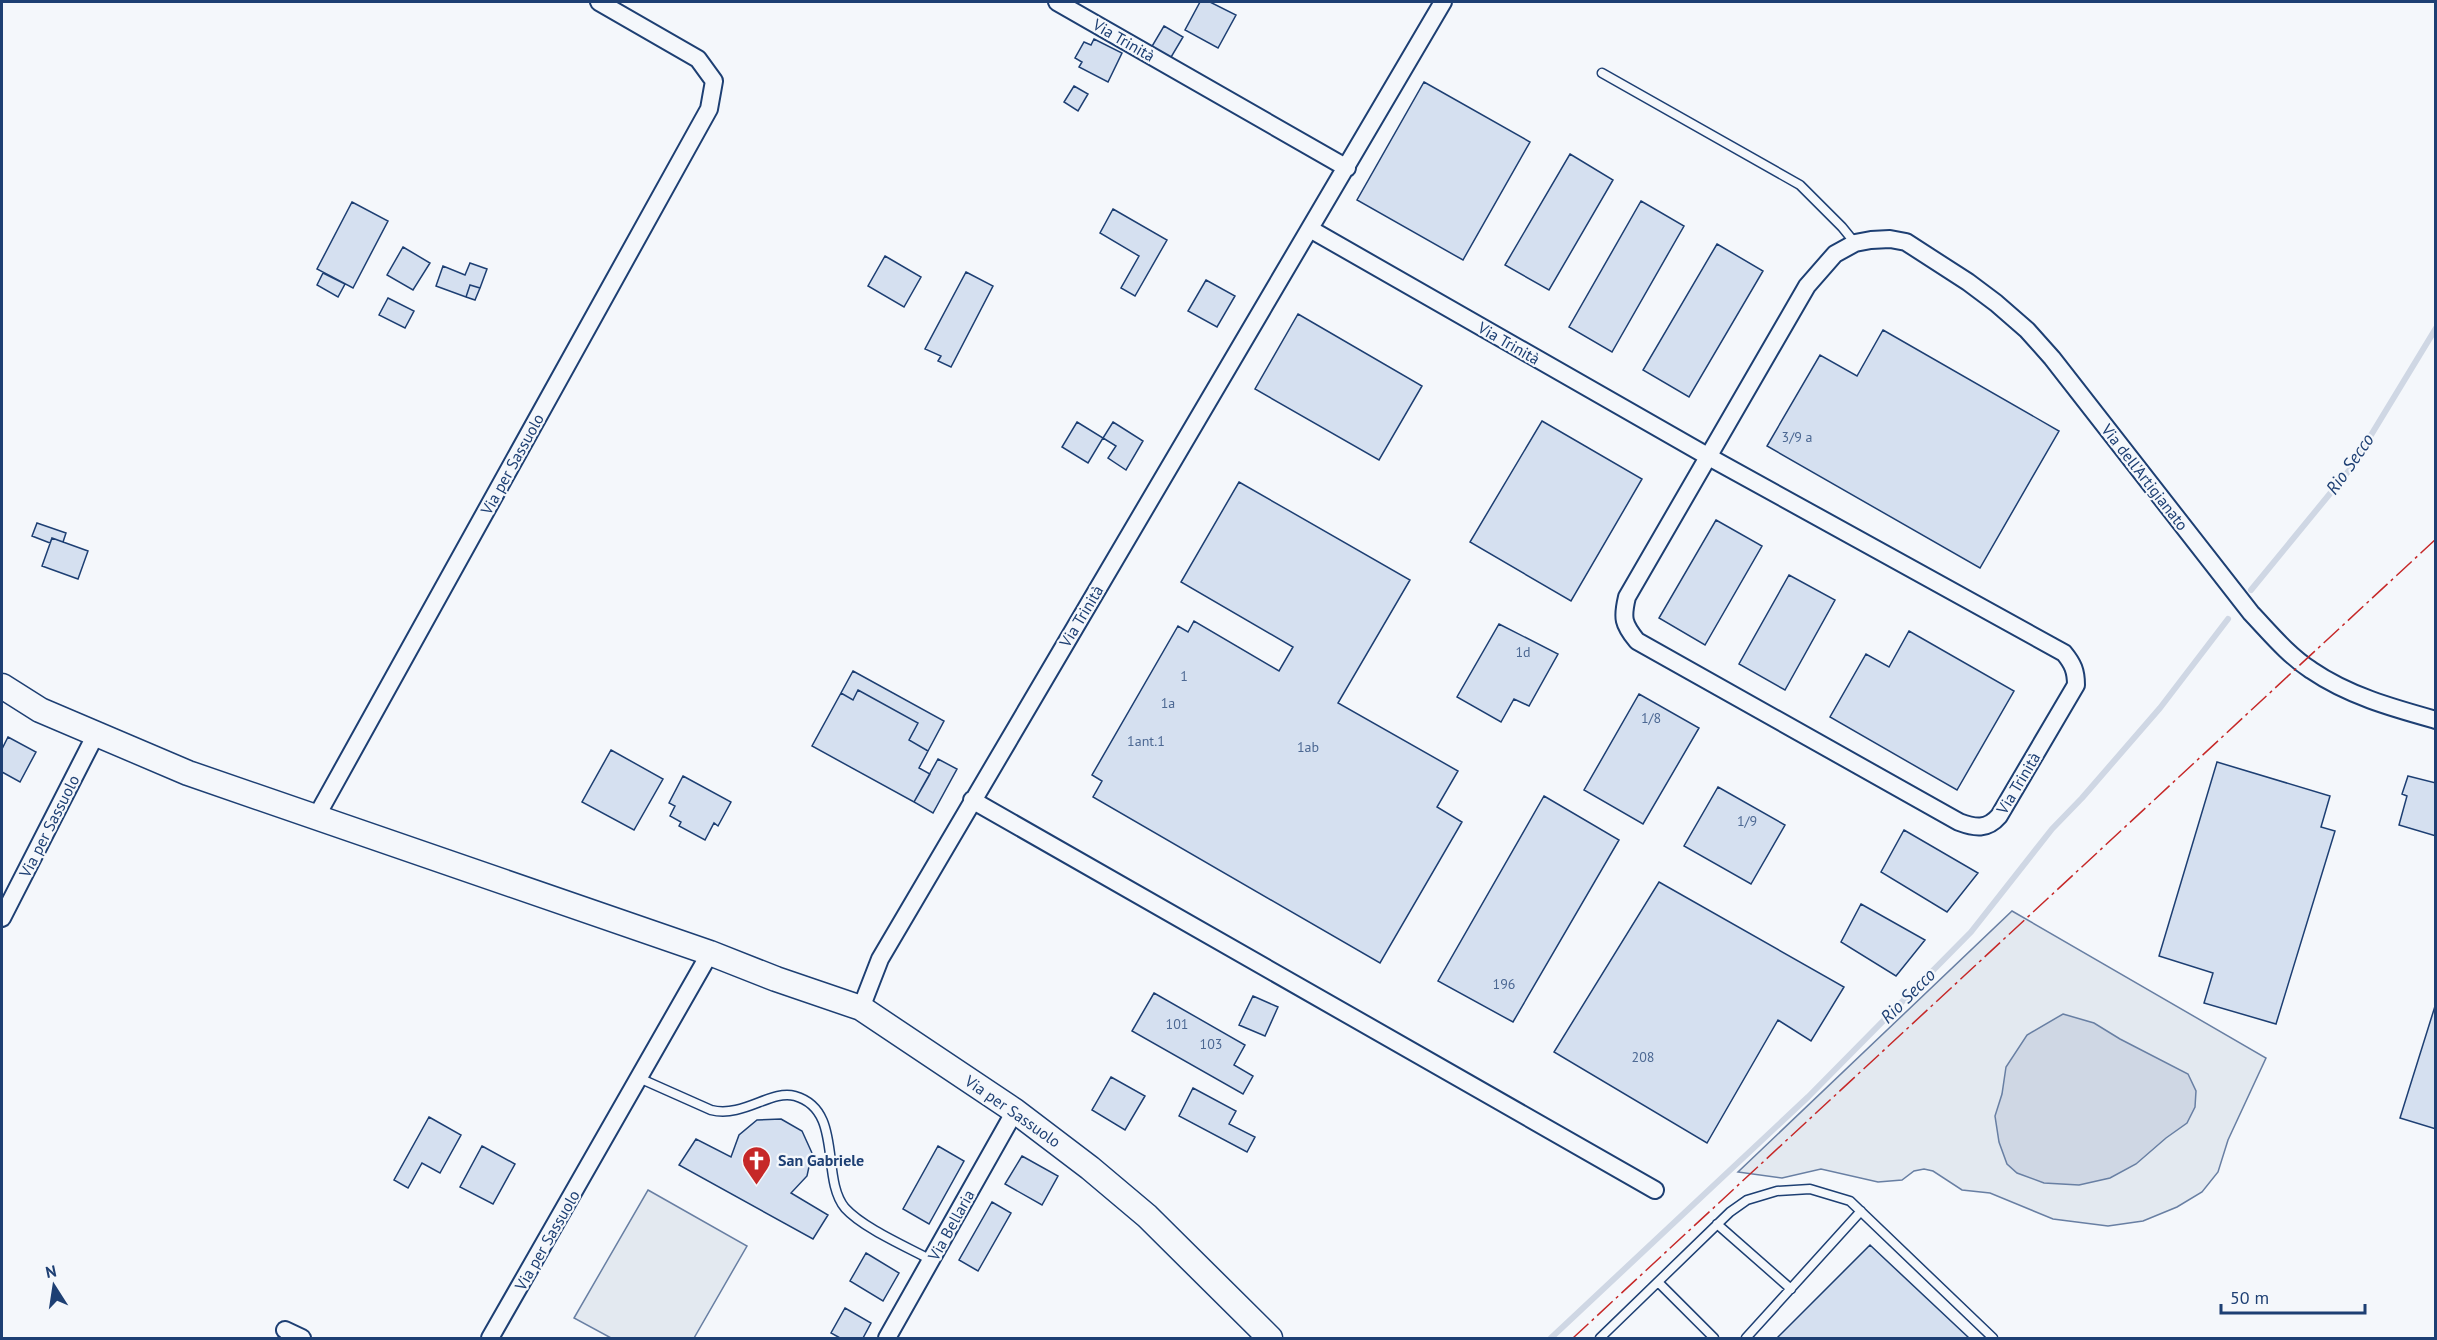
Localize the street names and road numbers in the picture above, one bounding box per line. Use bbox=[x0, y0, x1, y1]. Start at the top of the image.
street label: Via Trinità bbox=[1089, 14, 1159, 66]
street label: Via Trinità bbox=[1474, 317, 1544, 369]
street label: Via per Sassuolo bbox=[476, 410, 548, 519]
street label: Via dell'Artigianato bbox=[2097, 419, 2193, 534]
street label: Via Trinità bbox=[1054, 582, 1107, 651]
street label: Via Trinità bbox=[1991, 749, 2044, 818]
street label: Via per Sassuolo bbox=[14, 771, 83, 882]
street label: Via per Sassuolo bbox=[960, 1070, 1065, 1151]
street label: Via per Sassuolo bbox=[510, 1186, 584, 1295]
street label: Via Bellaria bbox=[923, 1186, 979, 1265]

